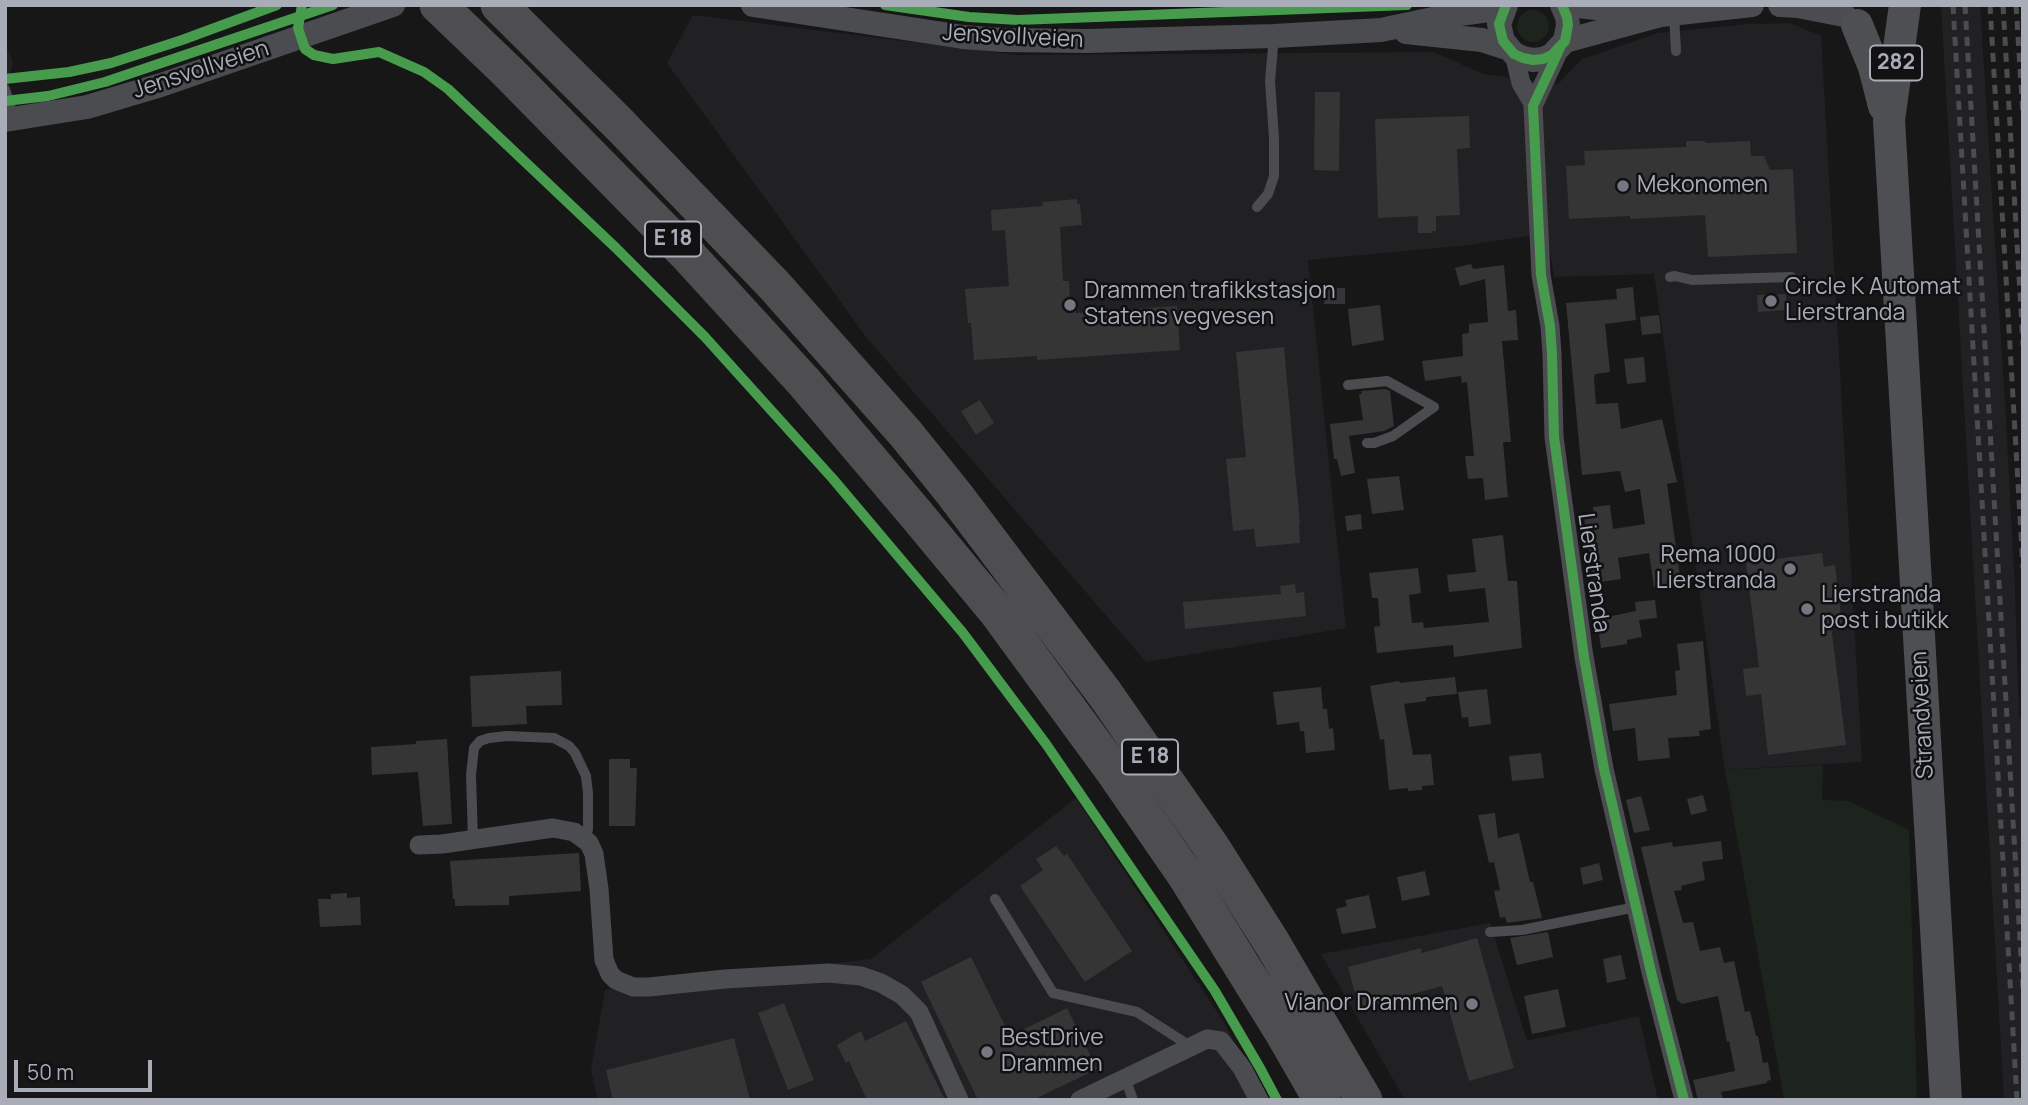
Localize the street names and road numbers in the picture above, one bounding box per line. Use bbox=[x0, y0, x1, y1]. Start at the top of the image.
street label: Jensvollveien bbox=[942, 20, 1084, 54]
street label: Jensvollveien bbox=[129, 35, 273, 105]
road number: 282 bbox=[1870, 46, 1922, 80]
road number: E 18 bbox=[645, 222, 701, 256]
street label: Lierstranda bbox=[1571, 512, 1615, 634]
street label: Strandveien bbox=[1906, 650, 1940, 780]
road number: E 18 bbox=[1122, 740, 1178, 774]

